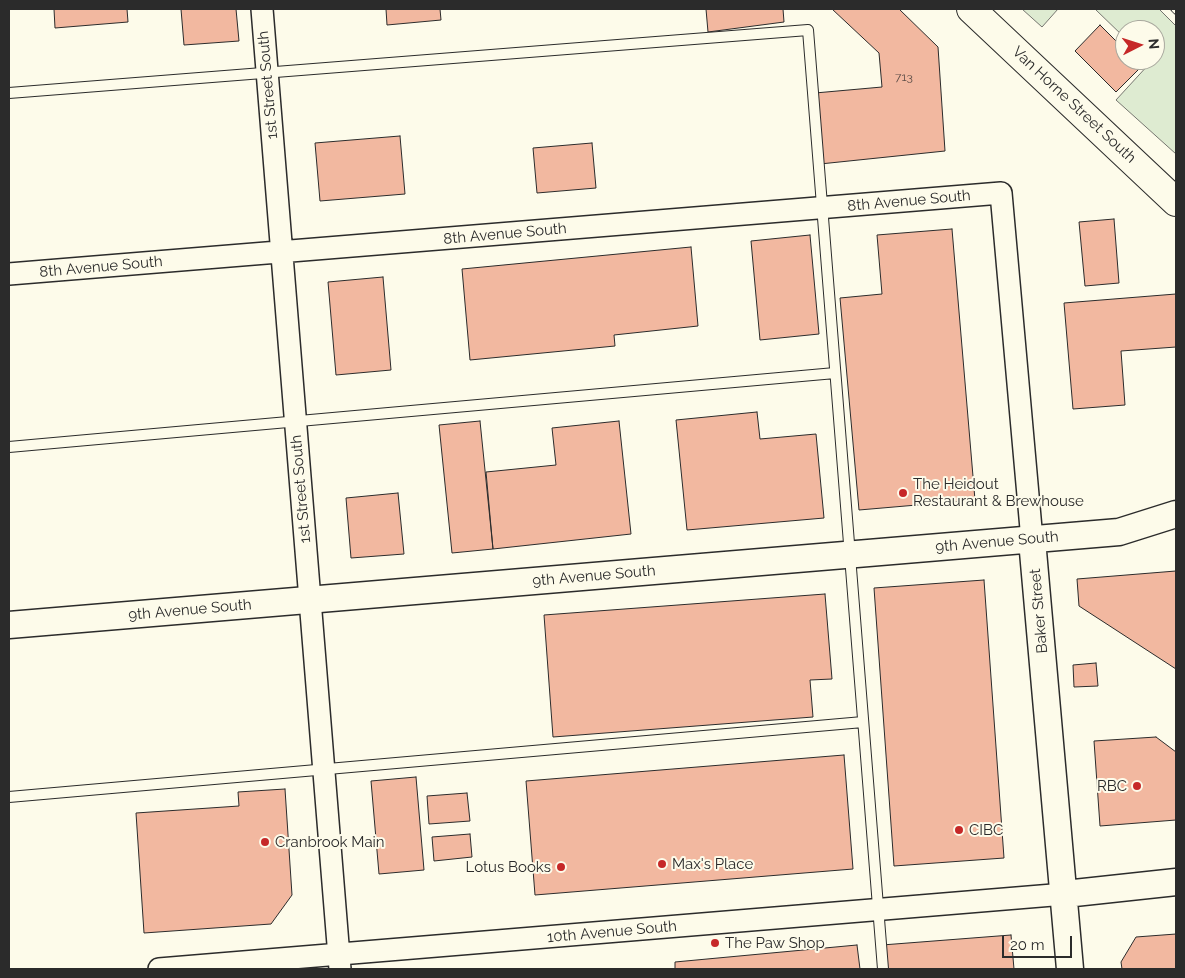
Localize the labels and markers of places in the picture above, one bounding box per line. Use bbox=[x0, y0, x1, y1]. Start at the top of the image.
place label: The Heidout Restaurant & Brewhouse bbox=[913, 475, 1084, 510]
marker: The Heidout Restaurant & Brewhouse bbox=[897, 487, 909, 499]
place label: RBC bbox=[1097, 777, 1127, 795]
marker: RBC bbox=[1131, 780, 1143, 792]
place label: CIBC bbox=[969, 821, 1003, 839]
marker: CIBC bbox=[953, 824, 965, 836]
place label: Cranbrook Main bbox=[275, 833, 385, 851]
marker: Cranbrook Main bbox=[259, 836, 271, 848]
place label: Max's Place bbox=[672, 855, 753, 873]
place label: Lotus Books bbox=[466, 858, 551, 876]
marker: Max's Place bbox=[656, 858, 668, 870]
marker: Lotus Books bbox=[555, 861, 567, 873]
place label: The Paw Shop bbox=[725, 934, 825, 952]
marker: The Paw Shop bbox=[709, 937, 721, 949]

